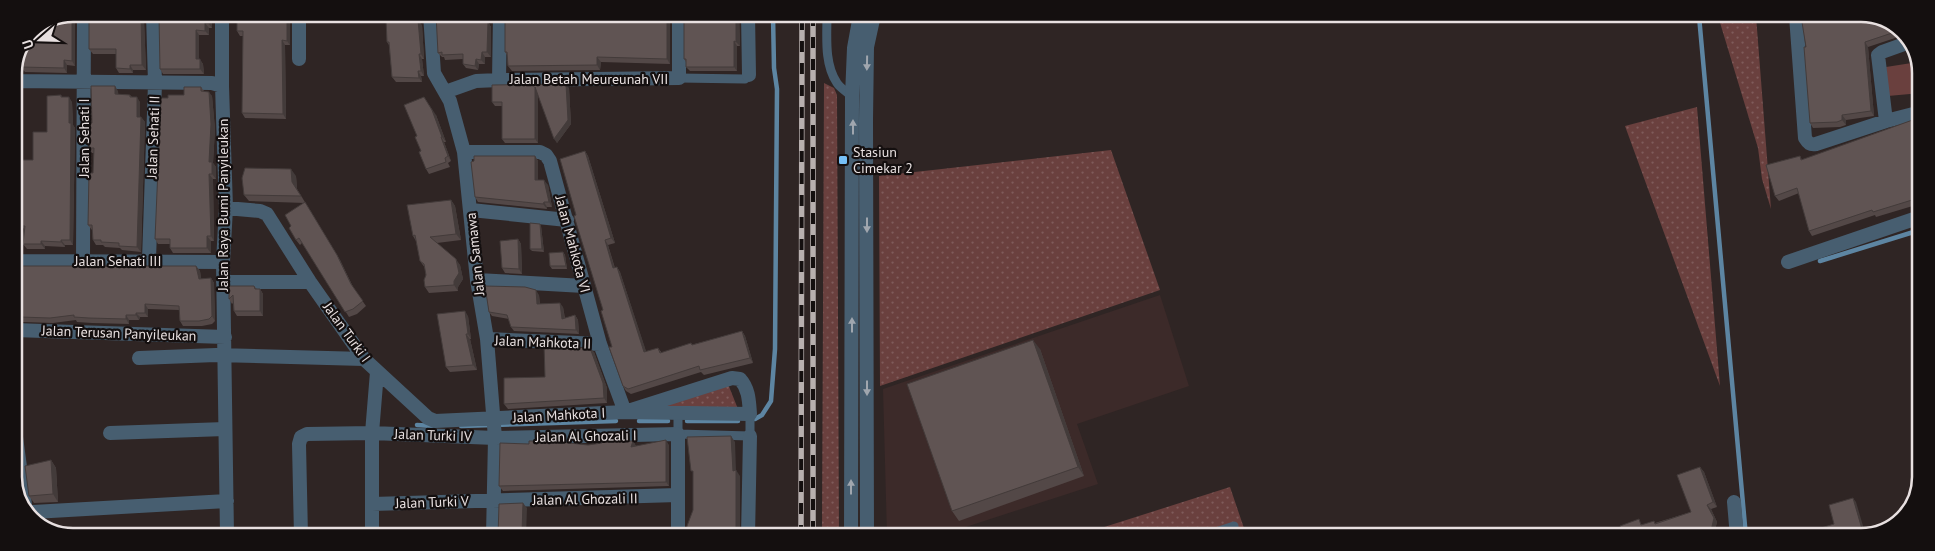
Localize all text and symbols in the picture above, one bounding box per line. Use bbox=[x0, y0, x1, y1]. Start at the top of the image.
north arrow bbox=[15, 15, 65, 65]
text: U bbox=[18, 37, 38, 52]
one-way arrow bbox=[863, 55, 871, 71]
street label: Jalan Betah Meureunah VII bbox=[509, 70, 668, 88]
street label: Jalan Sehati II bbox=[143, 95, 163, 180]
street label: Jalan Sehati I bbox=[75, 99, 93, 178]
street label: Jalan Raya Bumi Panyileukan bbox=[214, 119, 232, 292]
one-way arrow bbox=[848, 119, 856, 135]
place label: Stasiun Cimekar 2 bbox=[853, 143, 913, 177]
marker: Stasiun Cimekar 2 bbox=[837, 154, 849, 166]
street label: Jalan Mahkota VI bbox=[551, 192, 595, 295]
street label: Jalan Samawa bbox=[462, 212, 488, 297]
one-way arrow bbox=[863, 217, 871, 233]
street label: Jalan Sehati III bbox=[73, 252, 162, 270]
street label: Jalan Turki I bbox=[319, 298, 375, 366]
one-way arrow bbox=[848, 317, 856, 333]
street label: Jalan Terusan Panyileukan bbox=[40, 321, 197, 345]
street label: Jalan Mahkota II bbox=[493, 331, 592, 353]
one-way arrow bbox=[863, 380, 871, 396]
street label: Jalan Mahkota I bbox=[511, 404, 606, 426]
street label: Jalan Turki IV bbox=[393, 425, 472, 445]
street label: Jalan Al Ghozali I bbox=[534, 426, 637, 446]
one-way arrow bbox=[848, 479, 856, 495]
street label: Jalan Al Ghozali II bbox=[531, 489, 638, 509]
street label: Jalan Turki V bbox=[394, 492, 469, 512]

